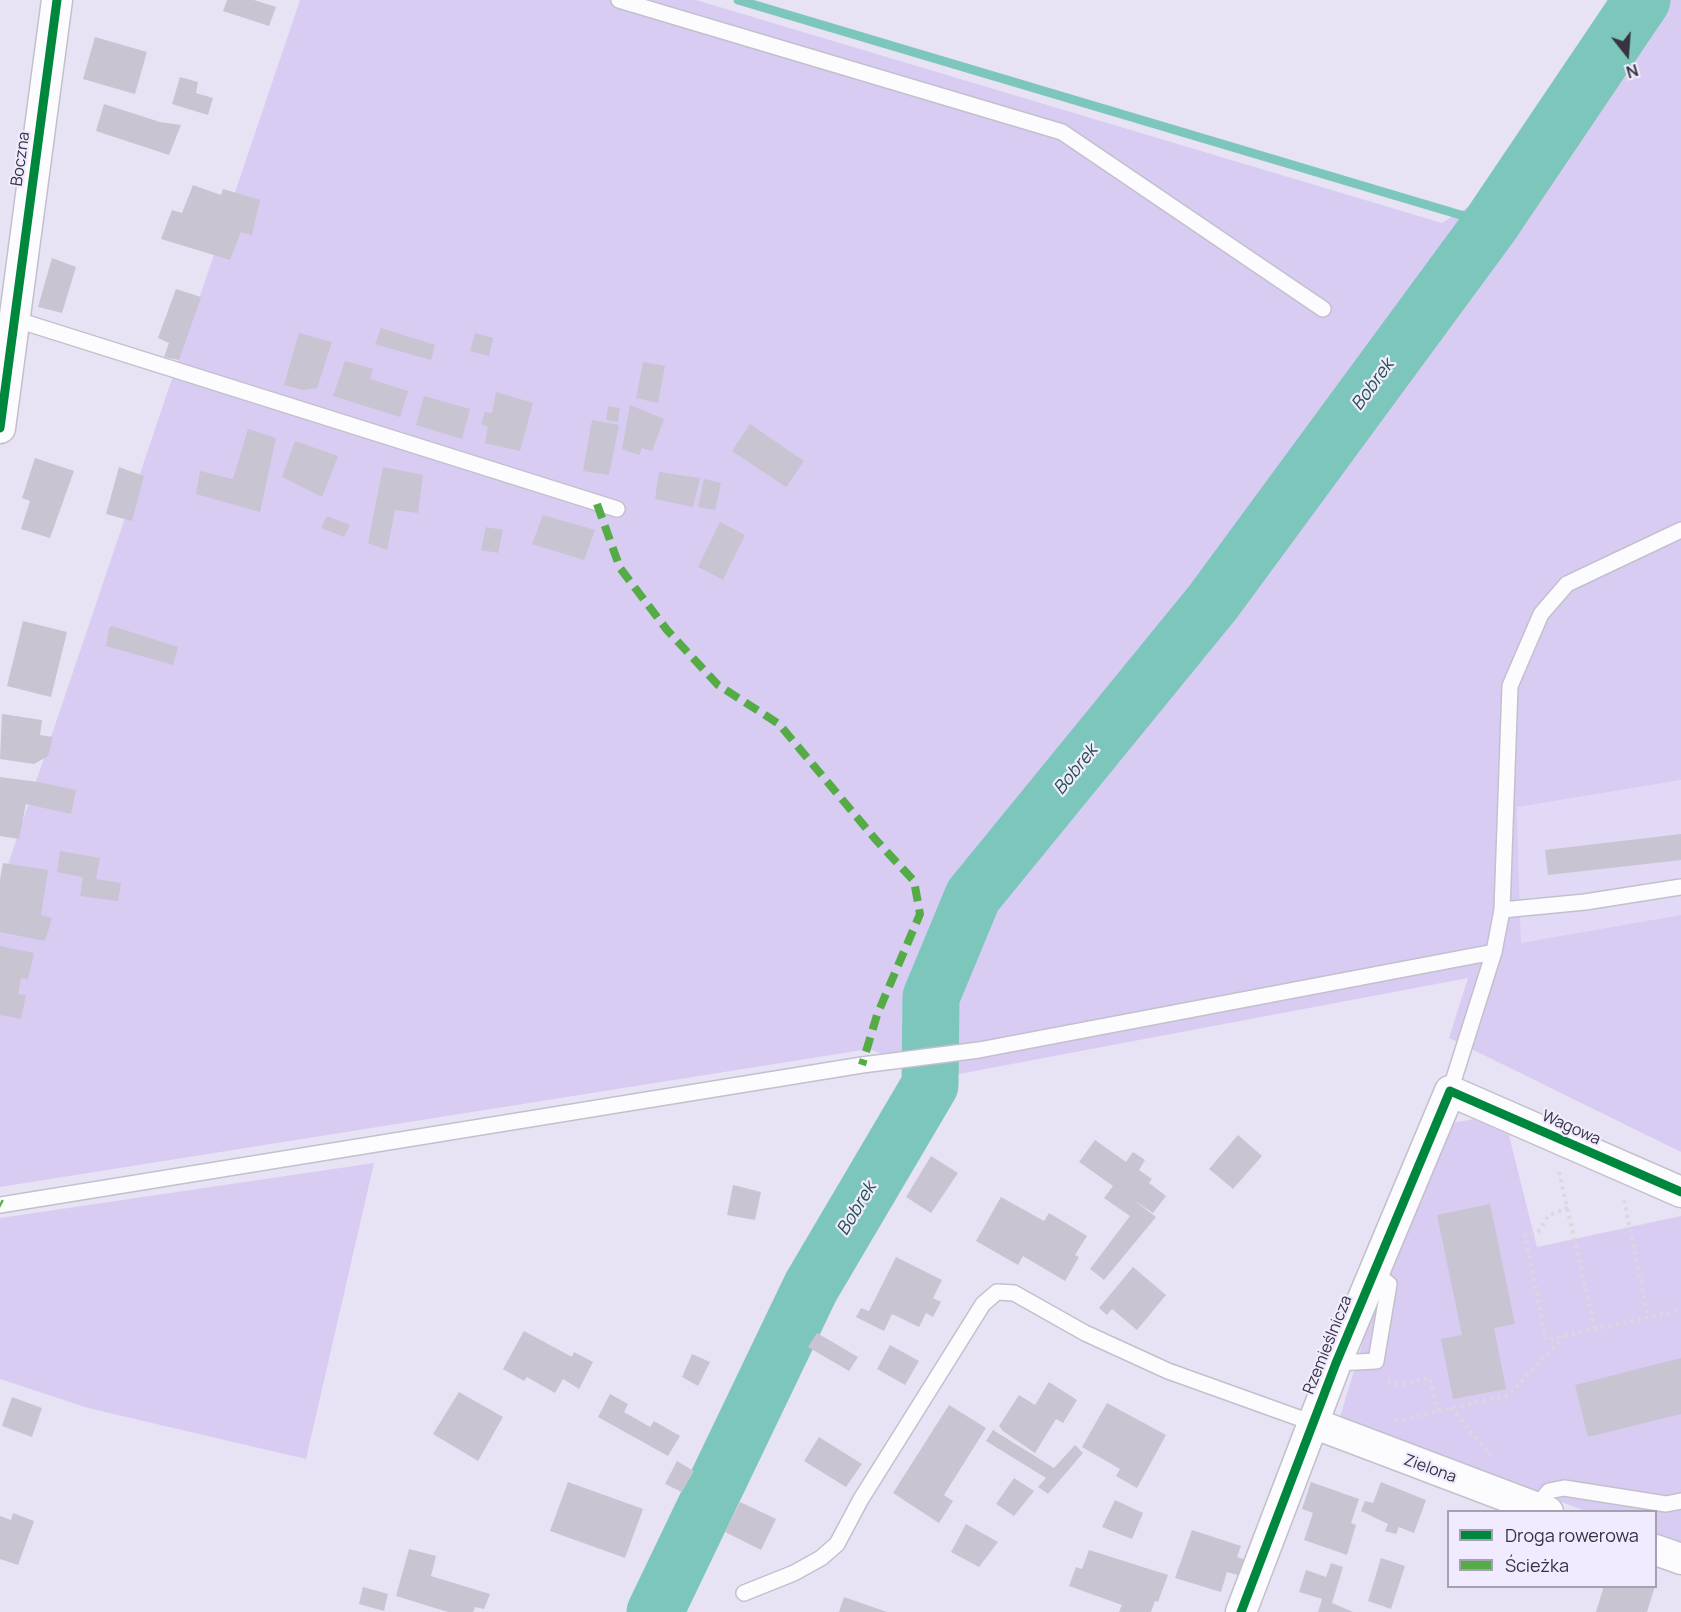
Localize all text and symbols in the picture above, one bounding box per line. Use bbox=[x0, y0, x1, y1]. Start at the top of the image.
north arrow bbox=[1597, 24, 1657, 84]
text: N bbox=[1624, 59, 1641, 83]
street label: Boczna bbox=[8, 130, 34, 188]
water label: Bobrek bbox=[1347, 355, 1399, 415]
water label: Bobrek bbox=[1049, 741, 1103, 799]
street label: Wagowa bbox=[1539, 1107, 1603, 1149]
water label: Bobrek bbox=[833, 1179, 881, 1239]
street label: Rzemieślnicza bbox=[1299, 1293, 1357, 1397]
street label: Zielona bbox=[1401, 1451, 1459, 1487]
legend bbox=[1447, 1510, 1657, 1588]
text: Droga rowerowa bbox=[1505, 1523, 1639, 1547]
text: Ścieżka bbox=[1505, 1553, 1569, 1577]

